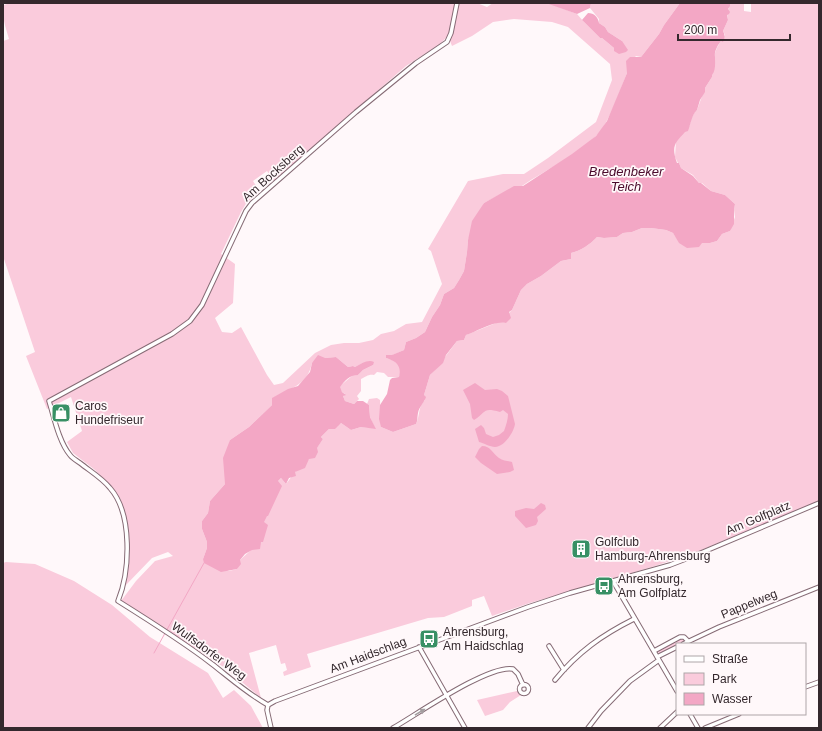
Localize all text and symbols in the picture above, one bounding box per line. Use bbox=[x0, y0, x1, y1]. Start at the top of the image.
scale bar bbox=[678, 16, 790, 42]
text: 200 m bbox=[684, 23, 717, 37]
street label: Am Bocksberg bbox=[239, 142, 307, 204]
water label: Bredenbeker Teich bbox=[589, 164, 664, 194]
place label: Caros Hundefriseur bbox=[75, 399, 144, 427]
shop icon: Caros Hundefriseur bbox=[50, 402, 72, 424]
street label: Am Golfplatz bbox=[724, 498, 792, 538]
place label: Golfclub Hamburg-Ahrensburg bbox=[595, 535, 710, 563]
building icon: Golfclub Hamburg-Ahrensburg bbox=[570, 538, 592, 560]
place label: Ahrensburg, Am Golfplatz bbox=[618, 572, 687, 600]
bus stop icon: Ahrensburg, Am Golfplatz bbox=[593, 575, 615, 597]
street label: Pappelweg bbox=[719, 586, 779, 622]
street label: Wulfsdorfer Weg bbox=[169, 619, 249, 683]
place label: Ahrensburg, Am Haidschlag bbox=[443, 625, 524, 653]
bus stop icon: Ahrensburg, Am Haidschlag bbox=[418, 628, 440, 650]
street label: Am Haidschlag bbox=[328, 634, 408, 676]
legend bbox=[676, 643, 806, 715]
text: Straße bbox=[712, 652, 748, 666]
text: Park bbox=[712, 672, 738, 686]
text: Wasser bbox=[712, 692, 752, 706]
one-way arrow bbox=[414, 709, 426, 716]

